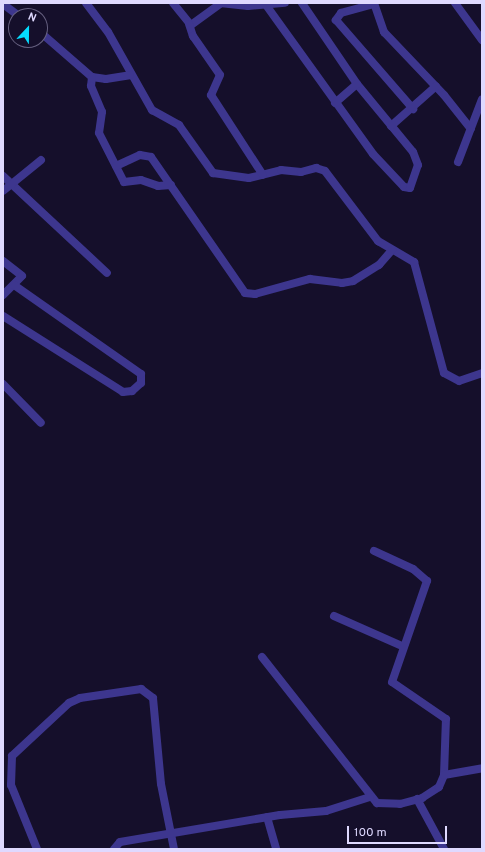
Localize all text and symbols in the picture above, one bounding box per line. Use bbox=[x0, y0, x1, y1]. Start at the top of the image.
north arrow bbox=[8, 8, 48, 48]
text: N bbox=[26, 10, 38, 26]
scale bar bbox=[349, 818, 449, 844]
text: 100 m bbox=[354, 825, 387, 841]

